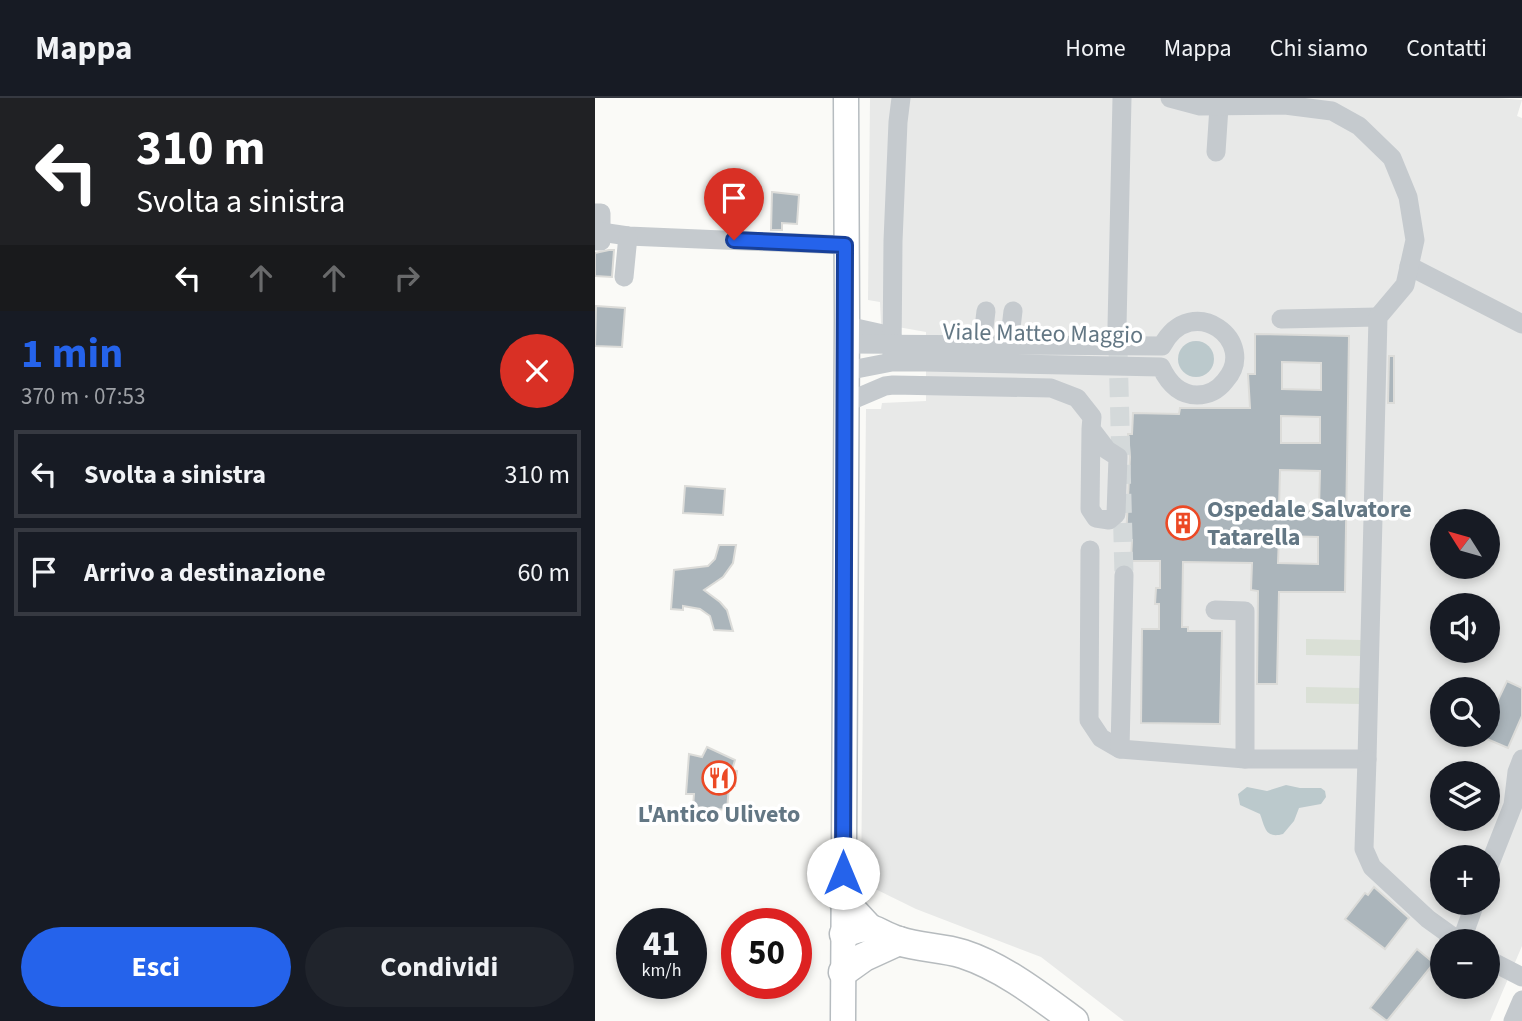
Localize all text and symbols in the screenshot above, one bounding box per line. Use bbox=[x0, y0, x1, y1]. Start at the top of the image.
text: Mappa bbox=[35, 25, 132, 72]
text: Home bbox=[1065, 31, 1126, 66]
text: Mappa bbox=[1164, 31, 1232, 66]
text: Chi siamo bbox=[1270, 31, 1368, 66]
text: Contatti bbox=[1406, 31, 1487, 66]
text: 310 m bbox=[136, 114, 265, 184]
icon: left bbox=[21, 126, 112, 217]
pin bbox=[704, 168, 764, 240]
text: Svolta a sinistra bbox=[136, 179, 345, 225]
icon: arrive bbox=[715, 179, 753, 217]
icon: left bbox=[169, 259, 207, 297]
icon: ahead bbox=[242, 259, 280, 297]
icon: ahead bbox=[315, 259, 353, 297]
icon: right bbox=[388, 259, 426, 297]
street label: Viale Matteo Maggio bbox=[943, 314, 1143, 353]
text: 1 min bbox=[21, 324, 123, 384]
button: close bbox=[500, 334, 574, 408]
text: 370 m · 07:53 bbox=[21, 380, 145, 413]
icon: left bbox=[25, 455, 63, 493]
text: Svolta a sinistra bbox=[84, 456, 266, 493]
text: 310 m bbox=[504, 456, 570, 493]
place label: Ospedale Salvatore Tatarella bbox=[1207, 492, 1412, 555]
building icon: Ospedale Salvatore Tatarella bbox=[1164, 504, 1202, 542]
north arrow bbox=[1430, 509, 1500, 579]
map controls bbox=[1430, 509, 1500, 999]
icon: arrive bbox=[25, 553, 63, 591]
text: Arrivo a destinazione bbox=[84, 554, 326, 591]
text: 60 m bbox=[517, 554, 570, 591]
button: sound bbox=[1430, 593, 1500, 663]
button: search bbox=[1430, 677, 1500, 747]
restaurant icon: L'Antico Uliveto bbox=[700, 759, 738, 797]
button: layers bbox=[1430, 761, 1500, 831]
place label: L'Antico Uliveto bbox=[638, 797, 800, 832]
position arrow bbox=[806, 836, 880, 910]
button: + bbox=[1430, 845, 1500, 915]
speed limit sign: 50 bbox=[721, 908, 812, 999]
text: 41 bbox=[643, 919, 680, 969]
button: Esci bbox=[21, 927, 291, 1007]
button: Condividi bbox=[305, 927, 574, 1007]
button: − bbox=[1430, 929, 1500, 999]
text: km/h bbox=[642, 958, 681, 983]

